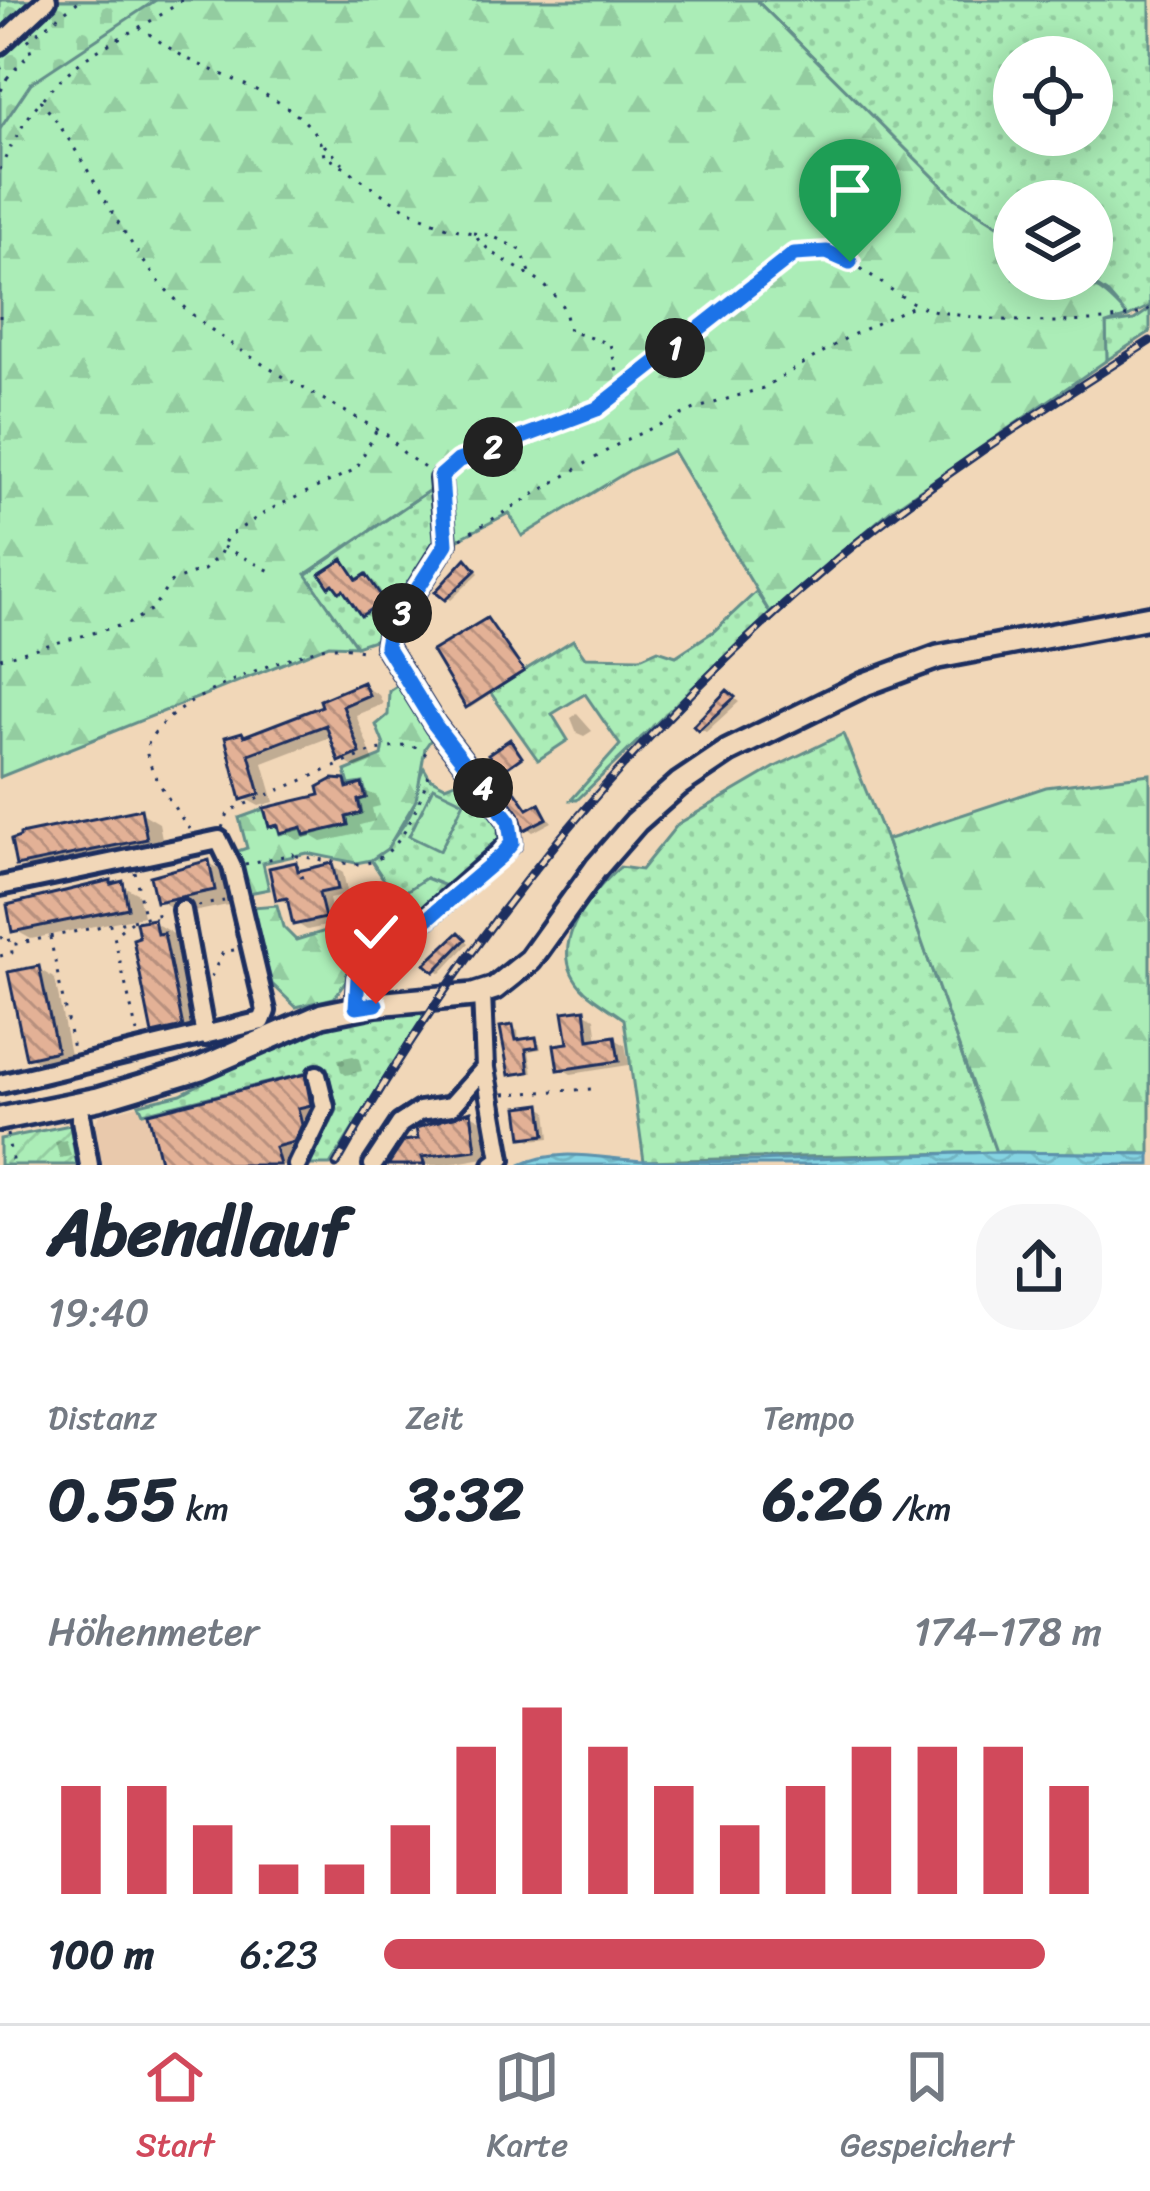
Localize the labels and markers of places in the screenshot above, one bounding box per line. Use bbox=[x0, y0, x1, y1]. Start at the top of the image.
pin bbox=[799, 139, 901, 262]
pin: 1 bbox=[645, 318, 705, 378]
pin: 2 bbox=[463, 417, 523, 477]
pin: 3 bbox=[372, 583, 432, 643]
pin: 4 bbox=[453, 758, 513, 818]
pin bbox=[325, 881, 427, 1004]

